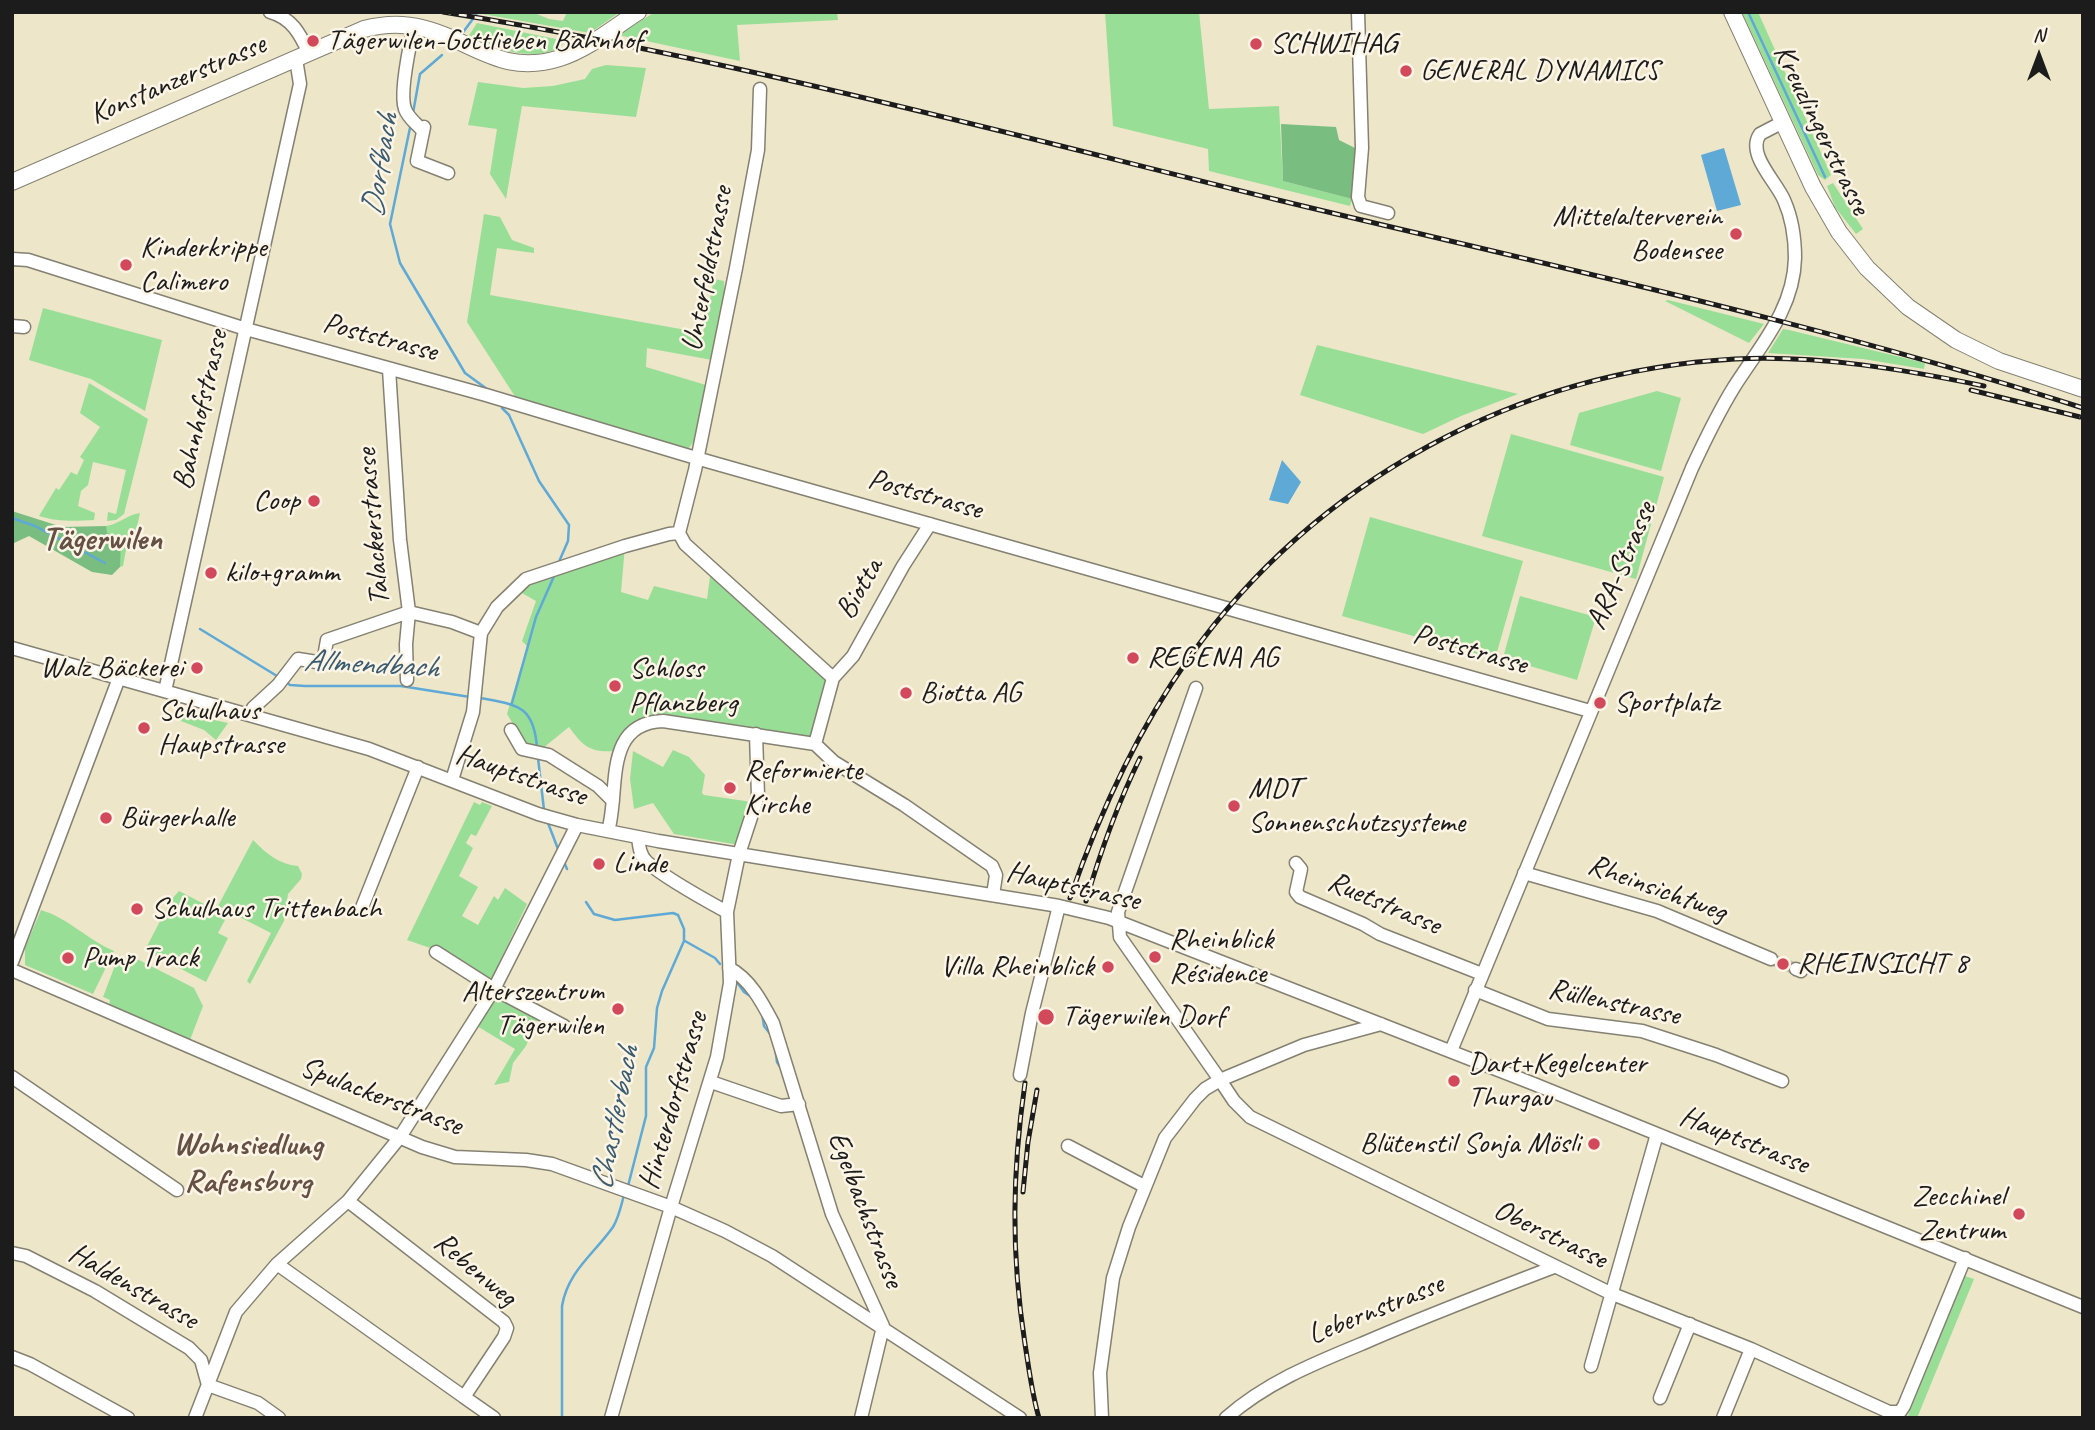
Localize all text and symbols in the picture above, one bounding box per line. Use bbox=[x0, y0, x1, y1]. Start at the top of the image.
north arrow bbox=[2004, 21, 2074, 91]
place label: Tägerwilen-Gottlieben Bahnhof bbox=[327, 23, 642, 59]
text: N bbox=[2033, 23, 2045, 47]
place label: SCHWIHAG bbox=[1270, 26, 1397, 62]
street label: Konstanzerstrasse bbox=[85, 27, 271, 133]
marker: Tägerwilen-Gottlieben Bahnhof bbox=[305, 33, 321, 49]
marker: SCHWIHAG bbox=[1248, 36, 1264, 52]
street label: Kreuzlingerstrasse bbox=[1764, 39, 1878, 221]
place label: GENERAL DYNAMICS bbox=[1420, 53, 1659, 89]
marker: GENERAL DYNAMICS bbox=[1398, 63, 1414, 79]
water label: Dorfbach bbox=[354, 111, 408, 219]
street label: Unterfeldstrasse bbox=[674, 183, 742, 355]
place label: Mittelalterverein Bodensee bbox=[1553, 199, 1722, 270]
marker: Mittelalterverein Bodensee bbox=[1728, 226, 1744, 242]
place label: Kinderkrippe Calimero bbox=[140, 230, 266, 300]
marker: Kinderkrippe Calimero bbox=[118, 257, 134, 273]
street label: Poststrasse bbox=[319, 305, 441, 371]
street label: Bahnhofstrasse bbox=[165, 327, 237, 493]
street label: Talackerstrasse bbox=[349, 447, 399, 607]
street label: Poststrasse bbox=[864, 462, 986, 528]
place label: Coop bbox=[253, 483, 300, 519]
marker: Coop bbox=[306, 493, 322, 509]
street label: ARA-Strasse bbox=[1579, 497, 1665, 635]
district label: Tägerwilen bbox=[42, 520, 162, 560]
street label: Biotta bbox=[828, 552, 892, 626]
place label: kilo+gramm bbox=[225, 555, 339, 591]
marker: kilo+gramm bbox=[203, 565, 219, 581]
street label: Poststrasse bbox=[1409, 617, 1531, 683]
place label: REGENA AG bbox=[1147, 640, 1278, 676]
water label: Allmendbach bbox=[303, 642, 439, 688]
place label: Walz Bäckerei bbox=[40, 650, 183, 686]
marker: REGENA AG bbox=[1125, 650, 1141, 666]
place label: Schloss Pflanzberg bbox=[629, 651, 737, 722]
marker: Walz Bäckerei bbox=[189, 660, 205, 676]
place label: Biotta AG bbox=[920, 675, 1021, 711]
marker: Schloss Pflanzberg bbox=[607, 678, 623, 694]
marker: Biotta AG bbox=[898, 685, 914, 701]
place label: Sportplatz bbox=[1614, 685, 1719, 721]
place label: Schulhaus Haupstrasse bbox=[158, 693, 284, 764]
marker: Sportplatz bbox=[1592, 695, 1608, 711]
marker: Schulhaus Haupstrasse bbox=[136, 720, 152, 736]
street label: Hauptstrasse bbox=[451, 737, 591, 815]
place label: Reformierte Kirche bbox=[744, 753, 862, 824]
place label: MDT Sonnenschutzsysteme bbox=[1248, 771, 1465, 842]
marker: Reformierte Kirche bbox=[722, 780, 738, 796]
marker: MDT Sonnenschutzsysteme bbox=[1226, 798, 1242, 814]
place label: Bürgerhalle bbox=[120, 800, 235, 836]
marker: Bürgerhalle bbox=[98, 810, 114, 826]
place label: Linde bbox=[613, 846, 667, 882]
street label: Rheinsichtweg bbox=[1583, 847, 1731, 931]
street label: Hauptstrasse bbox=[1003, 854, 1143, 920]
marker: Linde bbox=[591, 856, 607, 872]
street label: Ruetstrasse bbox=[1322, 864, 1446, 944]
place label: Schulhaus Trittenbach bbox=[151, 891, 381, 927]
marker: Schulhaus Trittenbach bbox=[129, 901, 145, 917]
place label: Rheinblick Résidence bbox=[1169, 922, 1273, 992]
place label: Pump Track bbox=[82, 940, 198, 976]
place label: RHEINSICHT 8 bbox=[1797, 946, 1968, 982]
place label: Villa Rheinblick bbox=[940, 949, 1094, 985]
marker: Rheinblick Résidence bbox=[1147, 949, 1163, 965]
marker: Pump Track bbox=[60, 950, 76, 966]
marker: RHEINSICHT 8 bbox=[1775, 956, 1791, 972]
marker: Villa Rheinblick bbox=[1100, 959, 1116, 975]
street label: Rüllenstrasse bbox=[1545, 971, 1683, 1035]
place label: Alterszentrum Tägerwilen bbox=[462, 974, 604, 1044]
place label: Tägerwilen Dorf bbox=[1062, 999, 1225, 1035]
marker: Alterszentrum Tägerwilen bbox=[610, 1001, 626, 1017]
marker: Tägerwilen Dorf bbox=[1036, 1007, 1056, 1027]
street label: Hinterdorfstrasse bbox=[631, 1008, 717, 1194]
water label: Chastlerbach bbox=[583, 1043, 649, 1193]
place label: Dart+Kegelcenter Thurgau bbox=[1468, 1046, 1646, 1116]
street label: Spulackerstrasse bbox=[295, 1050, 467, 1144]
marker: Dart+Kegelcenter Thurgau bbox=[1446, 1073, 1462, 1089]
street label: Hauptstrasse bbox=[1674, 1099, 1814, 1183]
place label: Blütenstil Sonja Mösli bbox=[1360, 1126, 1580, 1162]
district label: Wohnsiedlung Rafensburg bbox=[173, 1127, 323, 1202]
street label: Egelbachstrasse bbox=[819, 1127, 911, 1293]
marker: Blütenstil Sonja Mösli bbox=[1586, 1136, 1602, 1152]
place label: Zecchinel Zentrum bbox=[1912, 1179, 2005, 1250]
street label: Oberstrasse bbox=[1487, 1192, 1613, 1278]
marker: Zecchinel Zentrum bbox=[2011, 1206, 2027, 1222]
street label: Rebenweg bbox=[426, 1225, 524, 1315]
street label: Haldenstrasse bbox=[62, 1236, 204, 1338]
street label: Lebernstrasse bbox=[1303, 1267, 1449, 1353]

